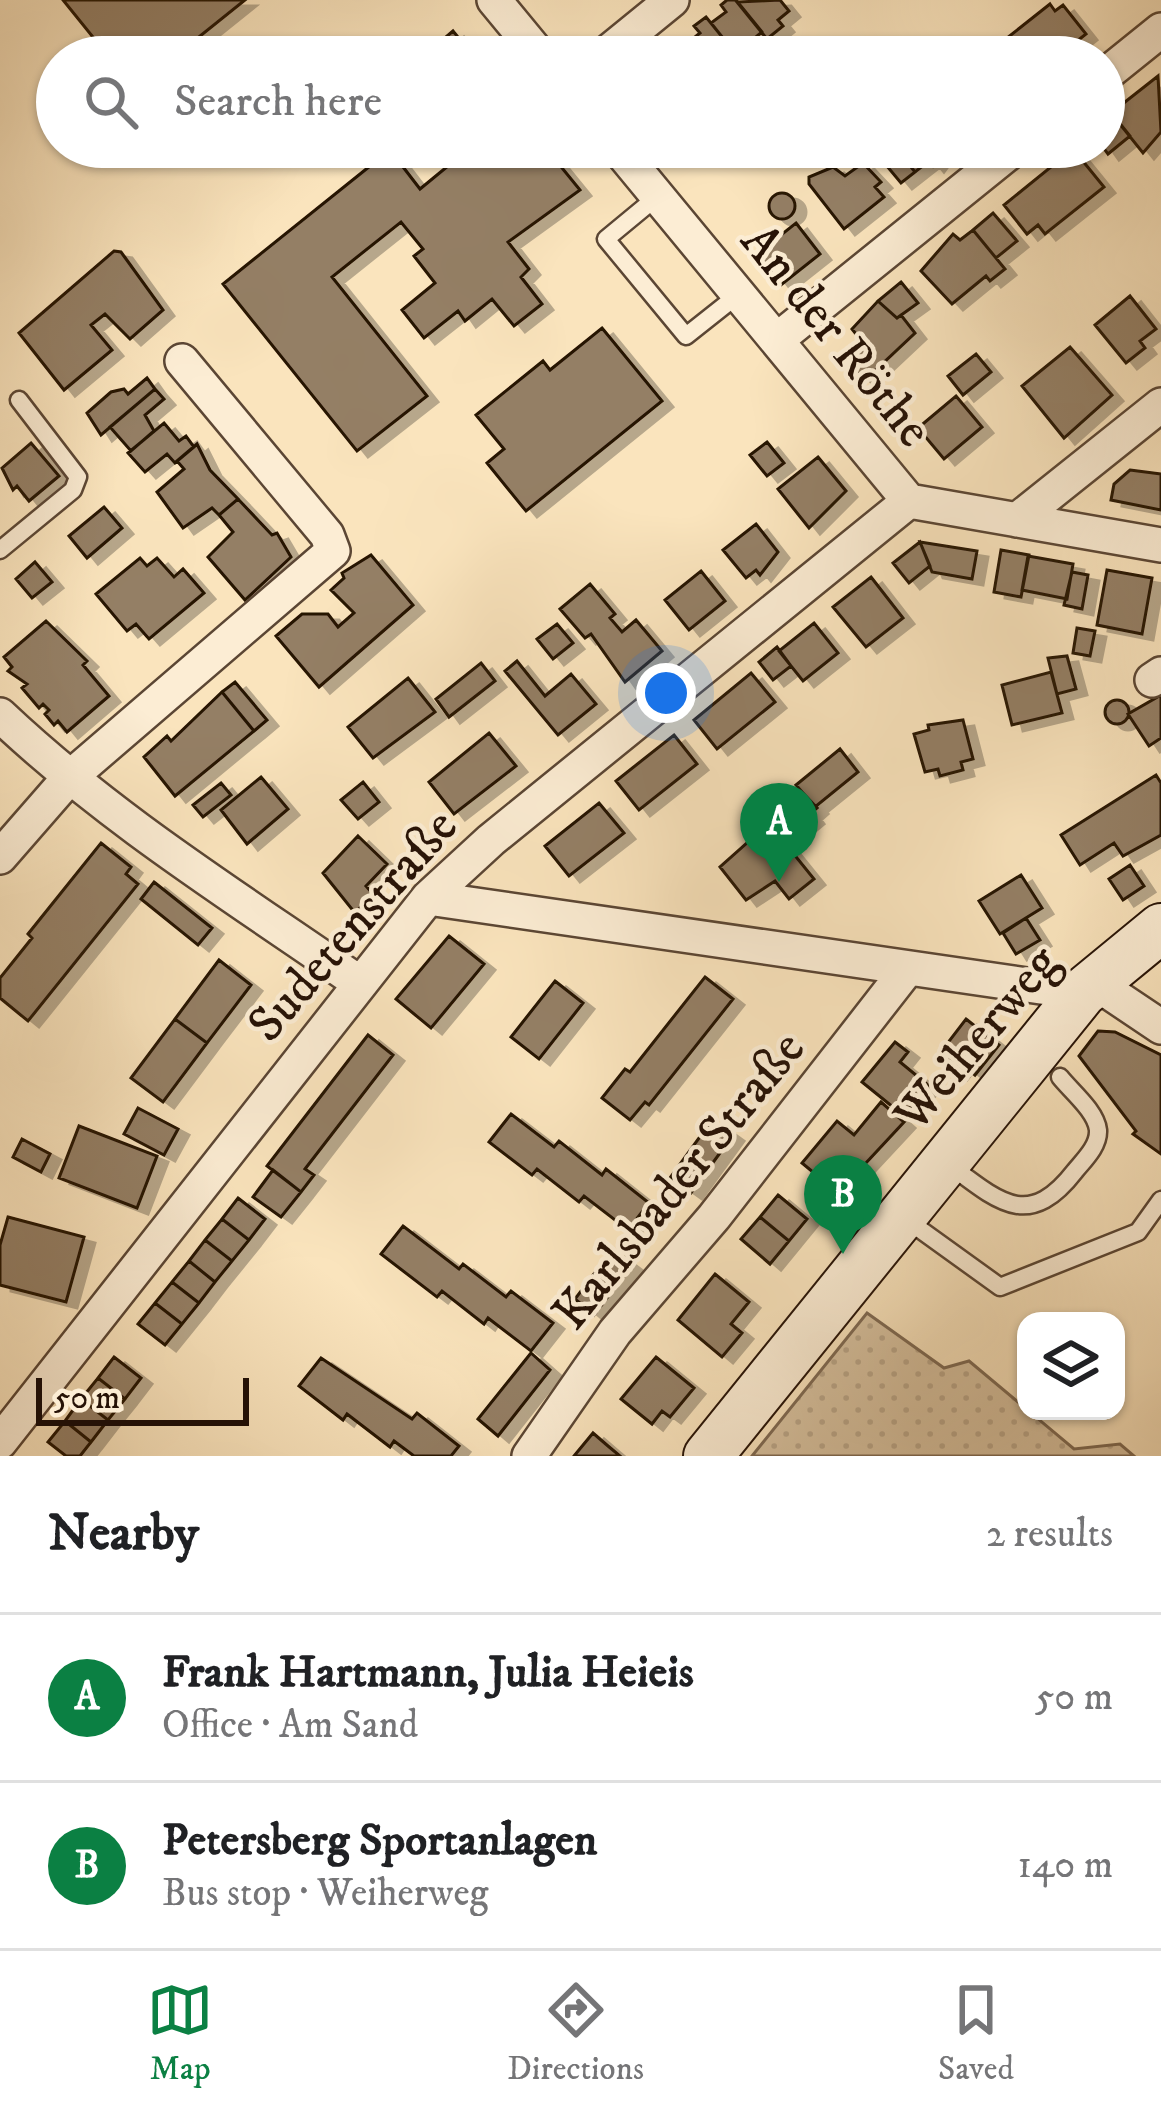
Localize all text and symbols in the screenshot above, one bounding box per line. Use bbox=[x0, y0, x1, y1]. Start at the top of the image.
search box bbox=[36, 36, 1125, 168]
icon: search bbox=[78, 69, 144, 135]
text: Search here bbox=[174, 74, 382, 130]
street label: An der Röthe bbox=[726, 211, 945, 461]
your location bbox=[636, 663, 696, 723]
pin: A bbox=[740, 783, 818, 882]
street label: Sudetenstraße bbox=[235, 796, 472, 1056]
street label: Weiherweg bbox=[880, 932, 1074, 1146]
street label: Karlsbader Straße bbox=[539, 1018, 819, 1343]
pin: B bbox=[804, 1155, 882, 1254]
map controls bbox=[1017, 1312, 1125, 1420]
button: layers bbox=[1017, 1312, 1125, 1420]
scale bar bbox=[36, 1372, 249, 1425]
text: 50 m bbox=[54, 1378, 120, 1419]
text: Nearby bbox=[48, 1502, 199, 1566]
text: 2 results bbox=[986, 1510, 1113, 1559]
text: Frank Hartmann, Julia Heieis bbox=[162, 1645, 694, 1701]
text: A bbox=[75, 1673, 99, 1722]
text: 50 m bbox=[1035, 1673, 1113, 1722]
text: Office · Am Sand bbox=[162, 1701, 418, 1750]
text: Petersberg Sportanlagen bbox=[162, 1813, 597, 1869]
text: B bbox=[75, 1841, 99, 1890]
text: 140 m bbox=[1018, 1841, 1113, 1890]
text: Bus stop · Weiherweg bbox=[162, 1869, 489, 1918]
tab: Map bbox=[147, 1977, 213, 2090]
tab: Directions bbox=[507, 1977, 644, 2090]
tab: Saved bbox=[938, 1977, 1014, 2090]

